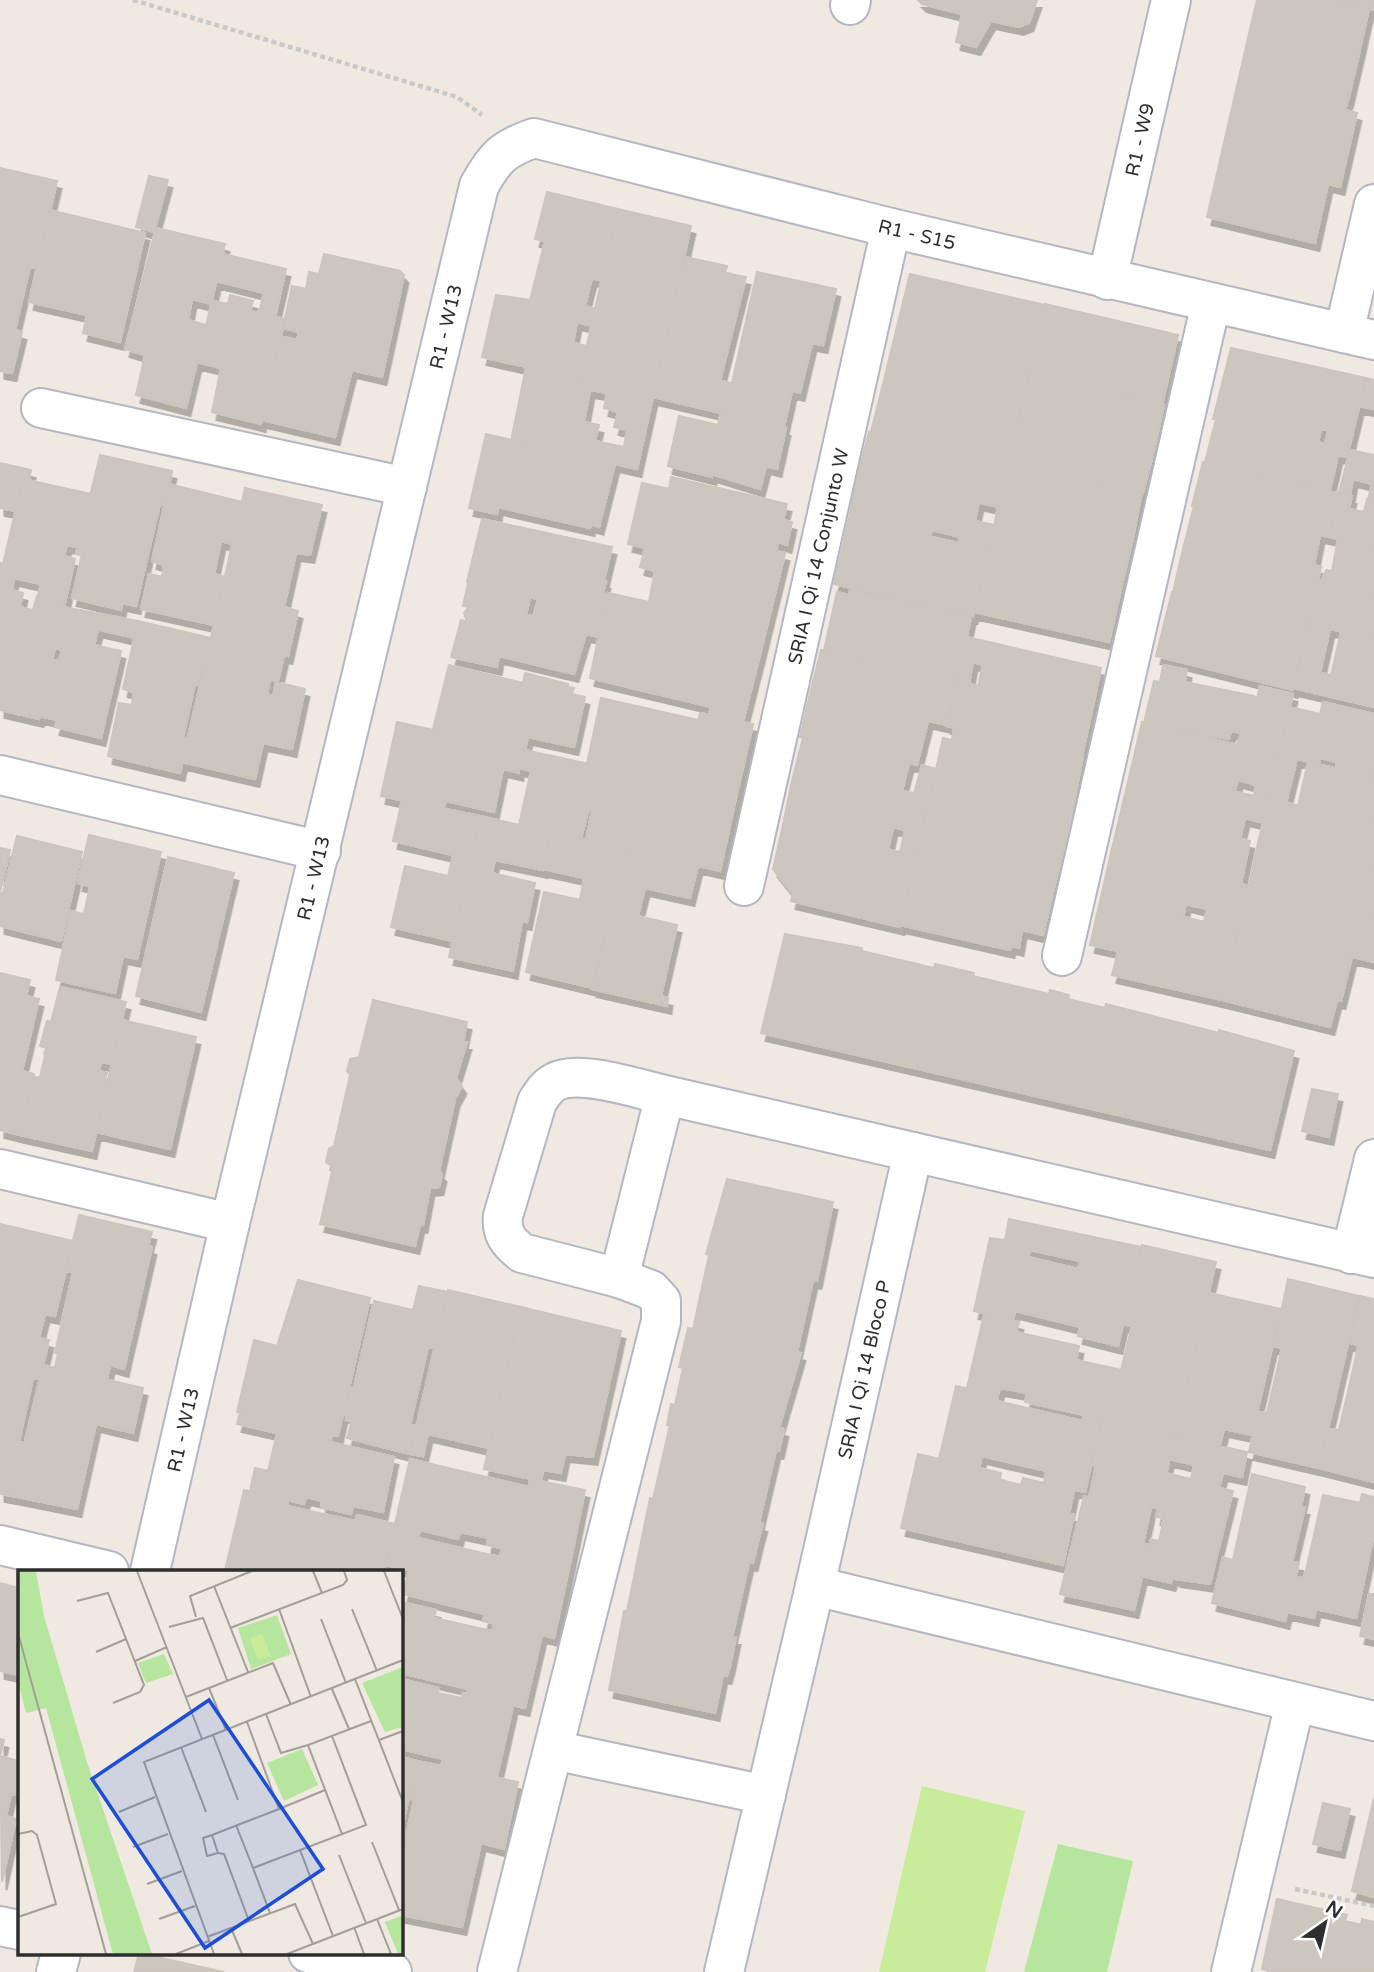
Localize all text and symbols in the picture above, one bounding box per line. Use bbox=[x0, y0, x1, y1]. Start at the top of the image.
street label: R1 - W9 bbox=[1121, 101, 1159, 179]
street label: R1 - S15 bbox=[876, 215, 958, 255]
street label: R1 - W13 bbox=[425, 282, 467, 371]
street label: SRIA I Qi 14 Conjunto W bbox=[784, 446, 853, 666]
street label: R1 - W13 bbox=[293, 834, 335, 923]
street label: SRIA I Qi 14 Bloco P bbox=[834, 1278, 896, 1461]
street label: R1 - W13 bbox=[163, 1385, 204, 1474]
inset map bbox=[18, 1570, 402, 1954]
north arrow bbox=[1290, 1888, 1360, 1958]
text: N bbox=[1321, 1896, 1346, 1923]

